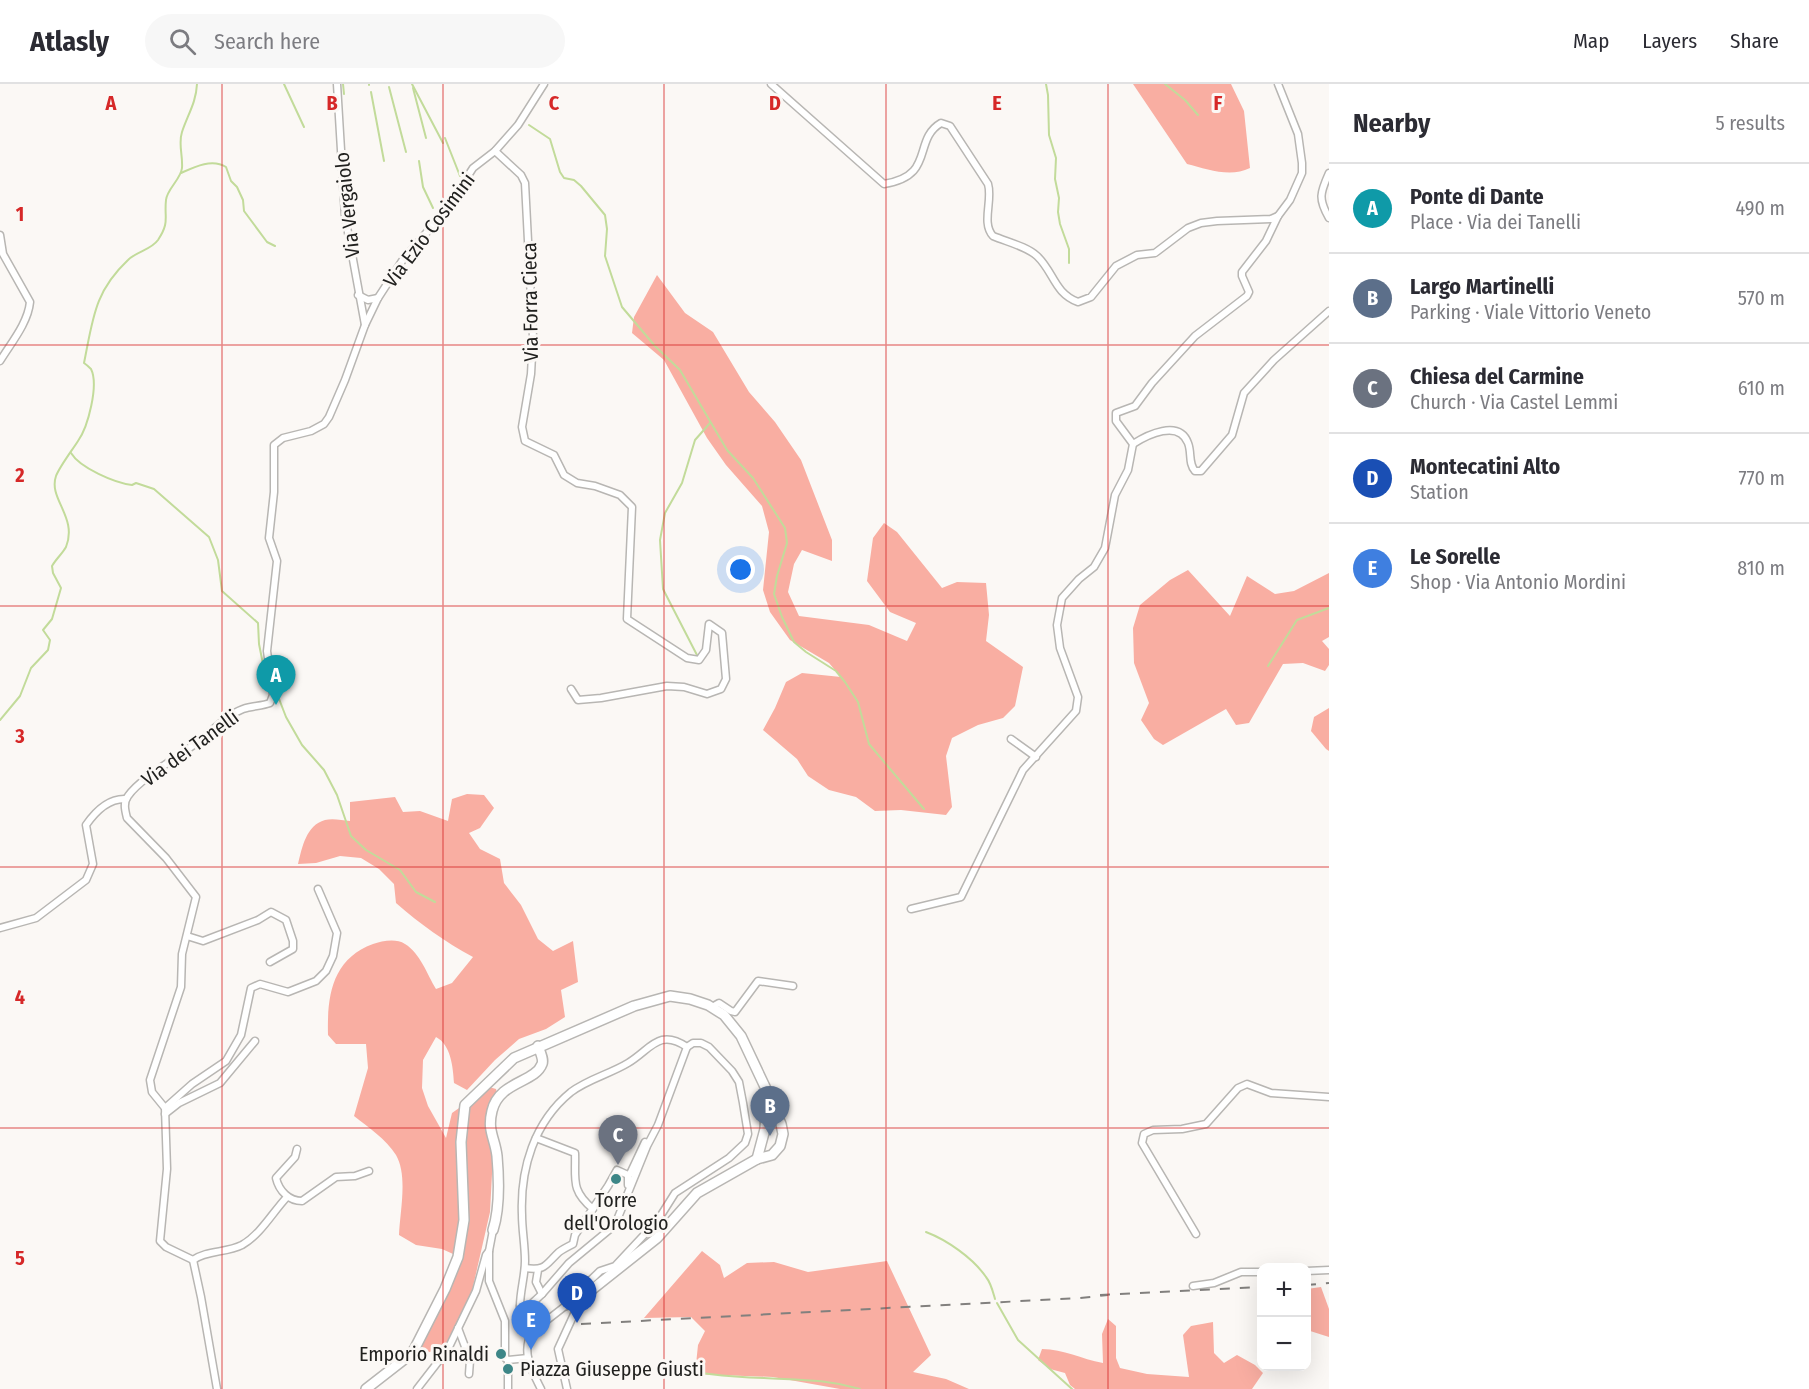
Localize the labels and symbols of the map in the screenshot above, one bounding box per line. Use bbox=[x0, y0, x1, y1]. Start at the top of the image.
text: A bbox=[105, 91, 118, 115]
text: B bbox=[326, 91, 338, 115]
text: C bbox=[549, 91, 560, 115]
text: D bbox=[769, 91, 781, 115]
text: E bbox=[992, 91, 1002, 115]
text: F bbox=[1214, 91, 1223, 115]
street label: Via Vergaiolo bbox=[330, 151, 364, 259]
street label: Via Ezio Cosimini bbox=[378, 168, 480, 292]
text: 1 bbox=[16, 202, 24, 226]
street label: Via Forra Cieca bbox=[517, 242, 543, 362]
text: 2 bbox=[14, 463, 25, 487]
your location bbox=[726, 555, 755, 584]
pin: A bbox=[256, 656, 296, 705]
street label: Via dei Tanelli bbox=[137, 705, 243, 791]
text: 3 bbox=[14, 724, 25, 748]
text: 4 bbox=[15, 985, 25, 1009]
pin: B bbox=[750, 1086, 790, 1136]
pin: C bbox=[598, 1116, 638, 1165]
marker: Torre dell'Orologio bbox=[609, 1172, 623, 1186]
place label: Torre dell'Orologio bbox=[563, 1188, 669, 1235]
text: 5 bbox=[15, 1246, 25, 1270]
pin: D bbox=[558, 1274, 596, 1323]
pin: E bbox=[512, 1300, 550, 1350]
place label: Emporio Rinaldi bbox=[359, 1342, 489, 1366]
marker: Emporio Rinaldi bbox=[494, 1347, 508, 1361]
place label: Piazza Giuseppe Giusti bbox=[520, 1357, 704, 1381]
marker: Piazza Giuseppe Giusti bbox=[501, 1362, 515, 1376]

